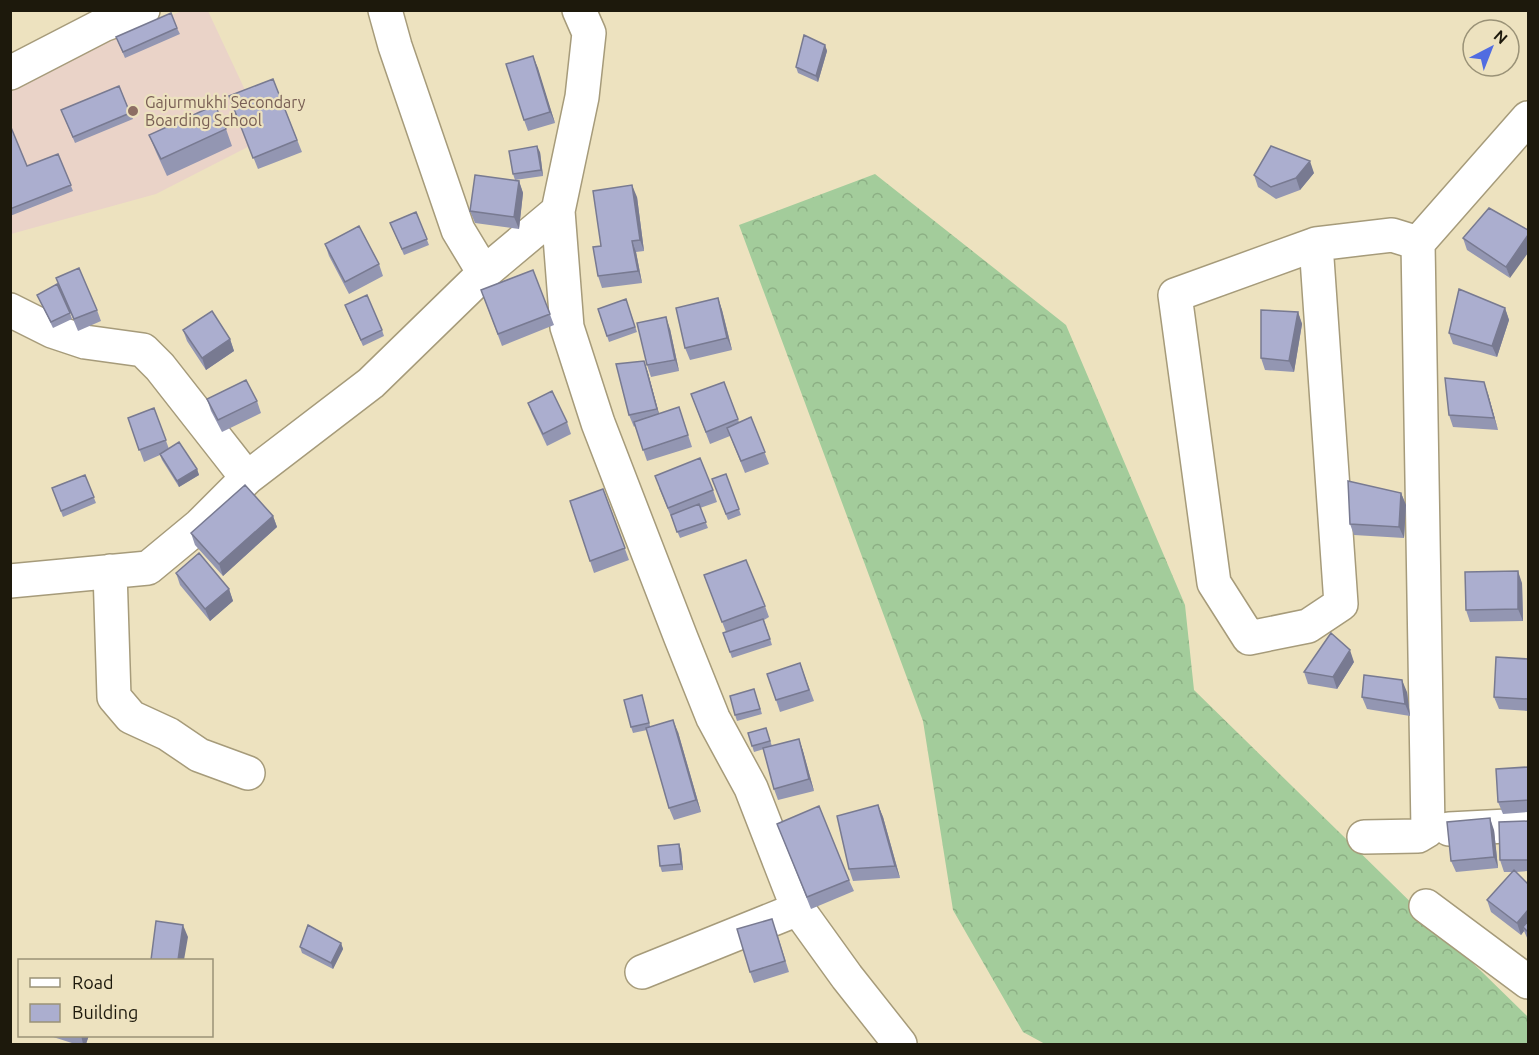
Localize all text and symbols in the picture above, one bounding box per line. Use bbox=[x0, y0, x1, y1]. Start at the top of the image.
north arrow bbox=[1461, 18, 1521, 78]
text: N bbox=[1491, 26, 1511, 48]
place label: Gajurmukhi Secondary Boarding School bbox=[145, 93, 306, 129]
marker: Gajurmukhi Secondary Boarding School bbox=[126, 104, 140, 118]
legend bbox=[18, 959, 213, 1037]
text: Road bbox=[72, 972, 114, 992]
text: Building bbox=[72, 1002, 138, 1022]

